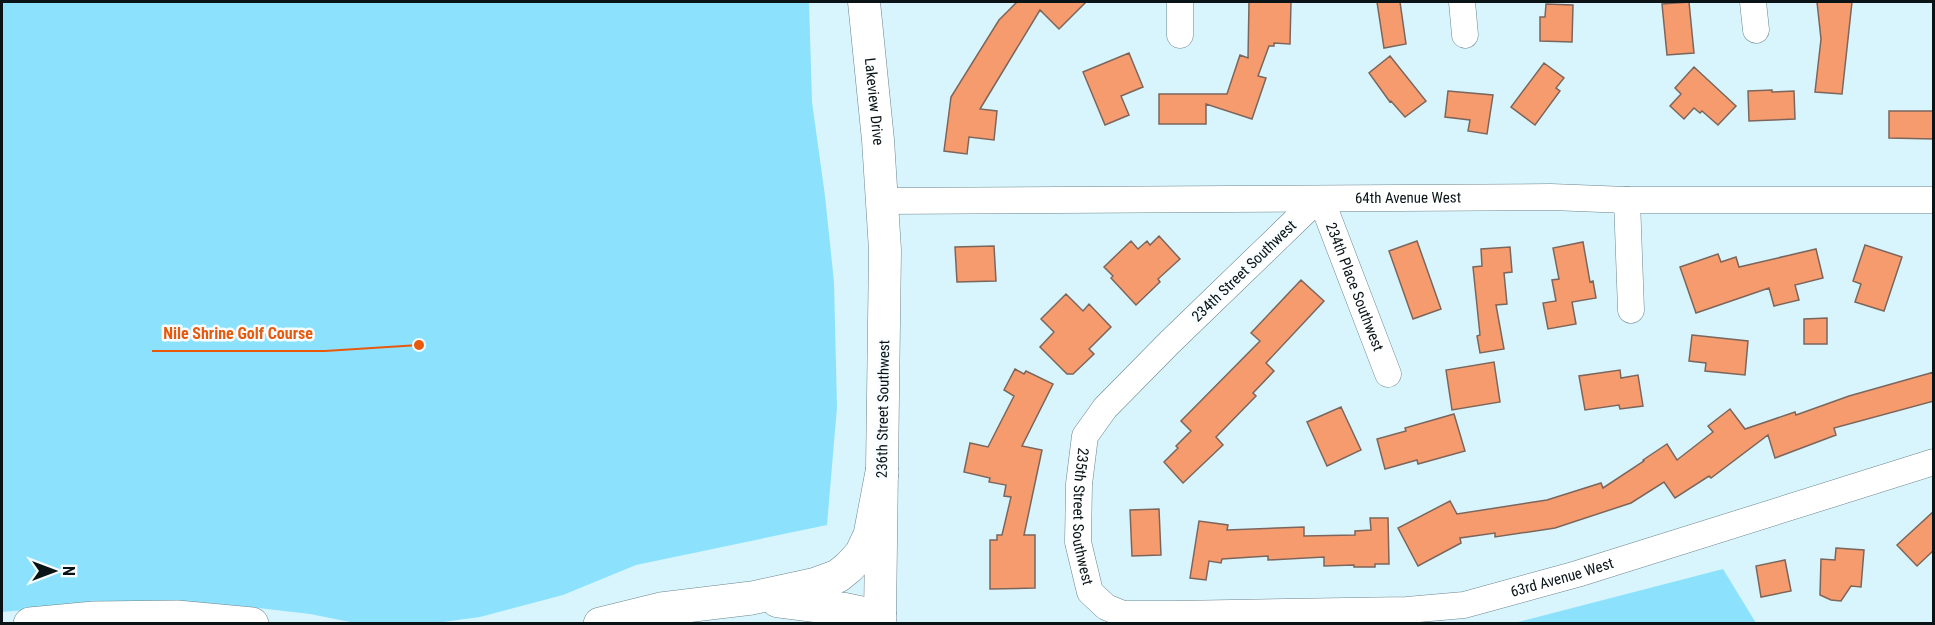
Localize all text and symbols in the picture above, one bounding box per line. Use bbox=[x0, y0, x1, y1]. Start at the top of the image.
street label: Lakeview Drive bbox=[861, 57, 887, 146]
street label: 64th Avenue West bbox=[1355, 189, 1461, 207]
street label: 234th Street Southwest bbox=[1188, 217, 1300, 325]
street label: 234th Place Southwest bbox=[1322, 220, 1387, 354]
callout: Nile Shrine Golf Course bbox=[152, 317, 325, 351]
text: Nile Shrine Golf Course bbox=[163, 324, 313, 343]
street label: 236th Street Southwest bbox=[873, 340, 893, 478]
street label: 235th Street Southwest bbox=[1069, 447, 1097, 587]
north arrow bbox=[24, 541, 84, 601]
street label: 63rd Avenue West bbox=[1508, 554, 1616, 601]
text: N bbox=[59, 566, 78, 576]

